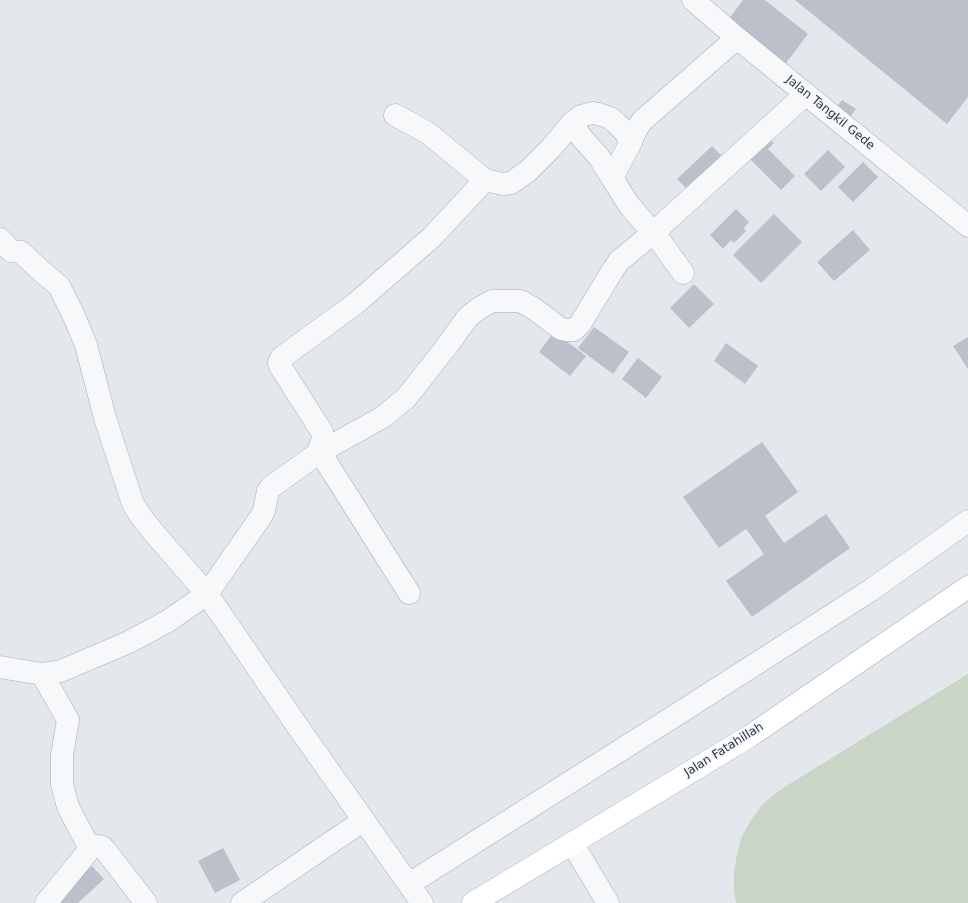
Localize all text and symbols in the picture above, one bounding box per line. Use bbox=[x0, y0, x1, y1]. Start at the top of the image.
street label: Jalan Tangkil Gede bbox=[783, 73, 877, 153]
street label: Jalan Fatahillah bbox=[682, 720, 766, 780]

